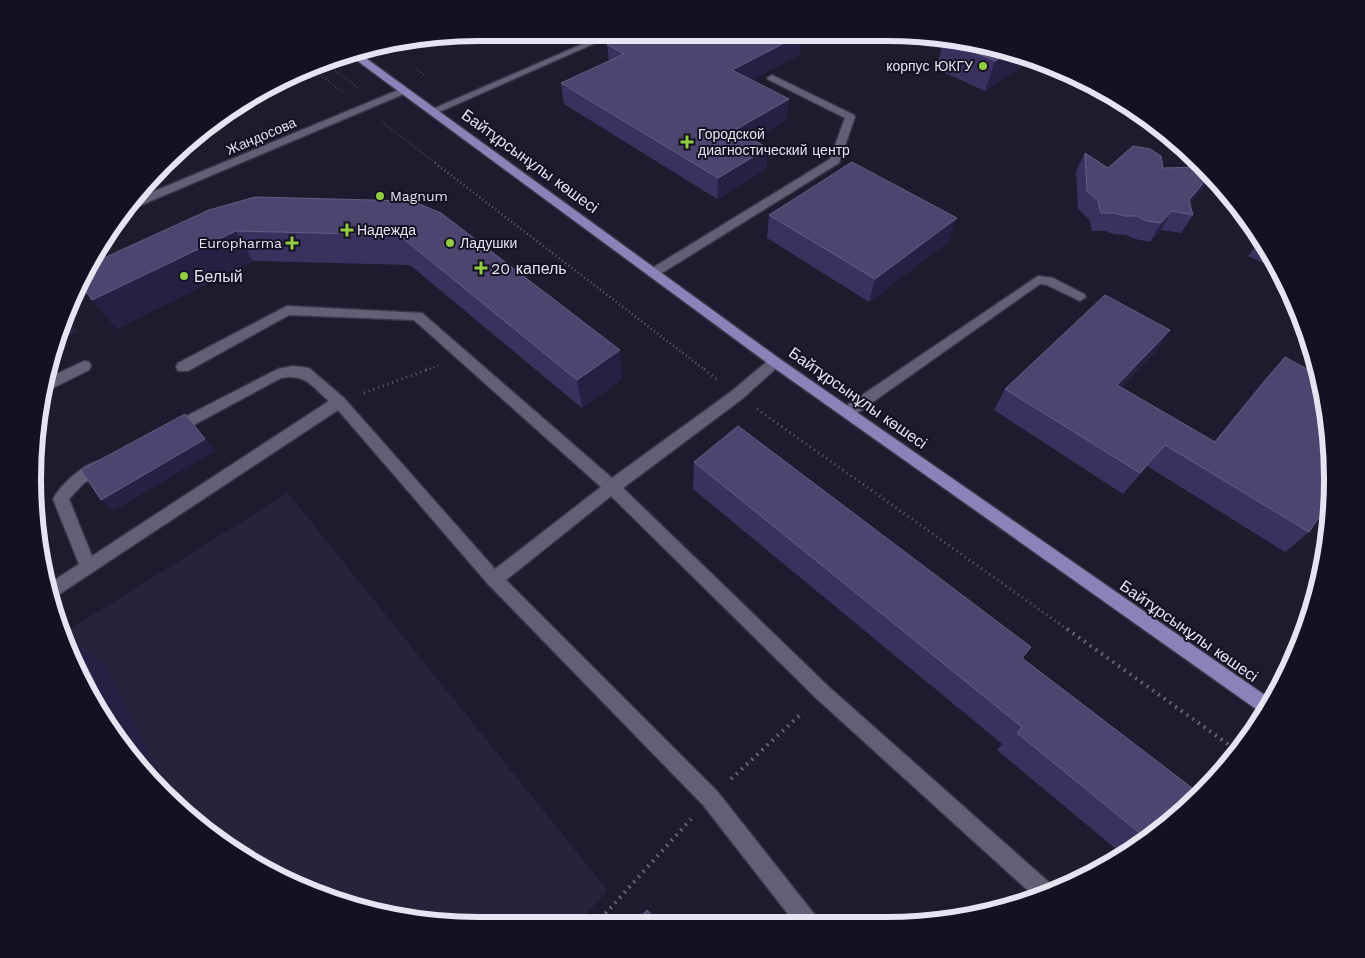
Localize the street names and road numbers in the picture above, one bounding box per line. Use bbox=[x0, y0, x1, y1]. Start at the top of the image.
street label: Байтұрсынұлы көшесі bbox=[458, 105, 602, 217]
street label: Жандосова bbox=[224, 114, 299, 158]
street label: Байтұрсынұлы көшесі bbox=[785, 343, 931, 453]
street label: Байтұрсынұлы көшесі bbox=[1116, 576, 1262, 686]

